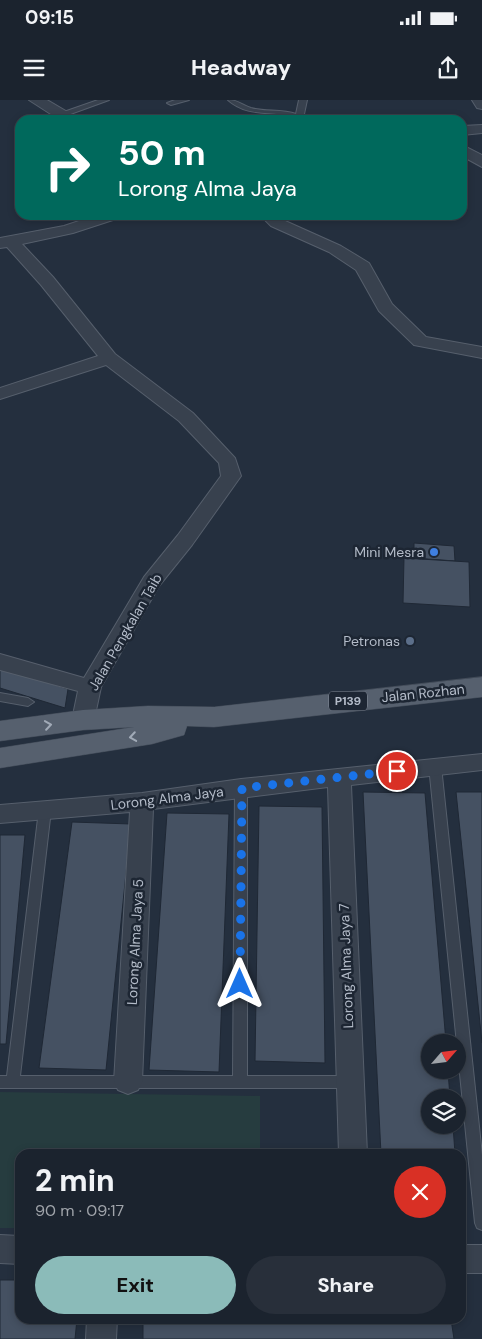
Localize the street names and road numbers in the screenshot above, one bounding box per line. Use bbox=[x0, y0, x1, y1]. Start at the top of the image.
street label: Jalan Pengkalan Taib bbox=[84, 570, 166, 694]
street label: Jalan Rozhan bbox=[381, 680, 465, 706]
road number: P139 bbox=[329, 692, 367, 710]
street label: Lorong Alma Jaya bbox=[109, 782, 225, 814]
street label: Lorong Alma Jaya 5 bbox=[123, 879, 147, 1005]
street label: Lorong Alma Jaya 7 bbox=[335, 903, 357, 1029]

